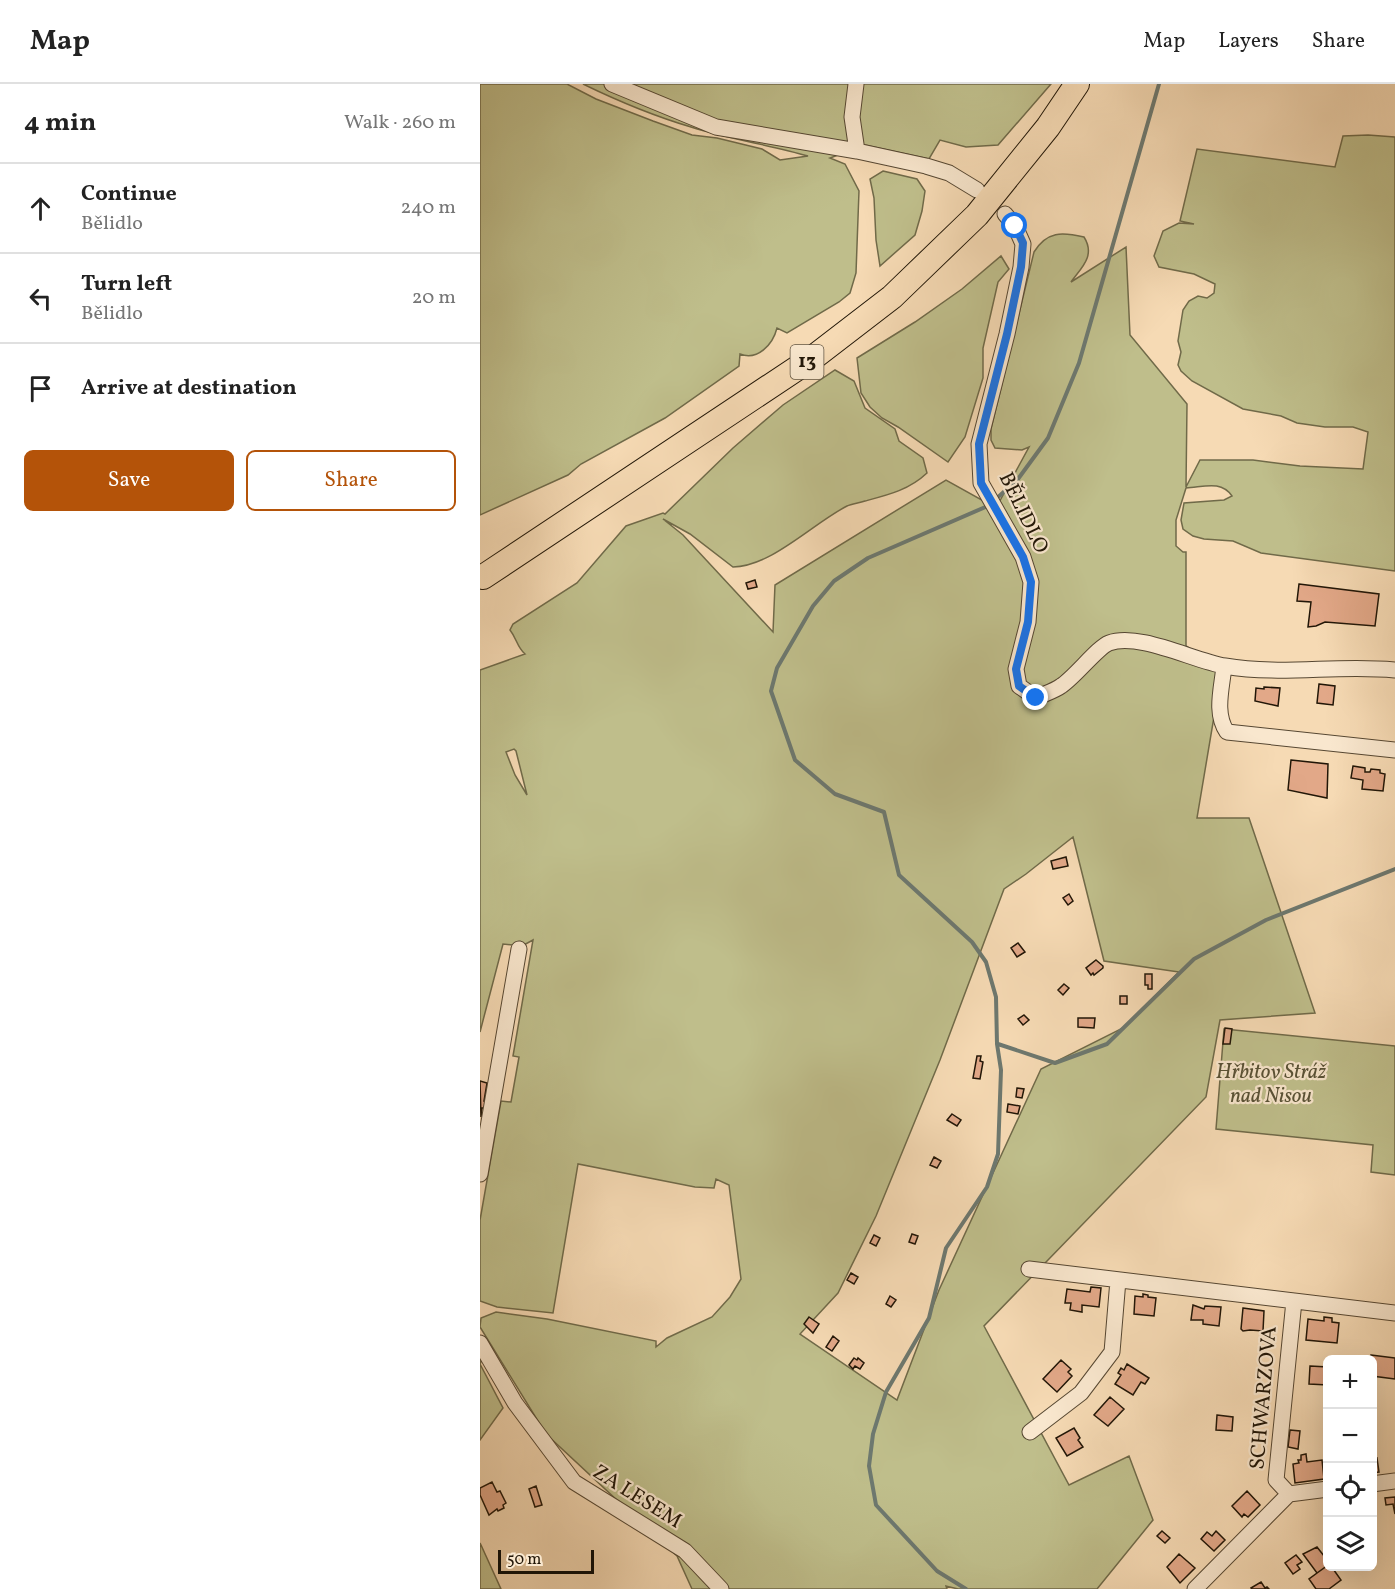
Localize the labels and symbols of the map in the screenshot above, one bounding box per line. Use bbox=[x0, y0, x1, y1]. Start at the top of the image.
route start bbox=[1001, 212, 1027, 238]
road number: 13 bbox=[790, 345, 824, 379]
street label: BĚLIDLO bbox=[991, 467, 1055, 559]
route end bbox=[1022, 684, 1048, 710]
park label: Hřbitov Stráž nad Nisou bbox=[1216, 1058, 1328, 1111]
street label: SCHWARZOVA bbox=[1243, 1325, 1285, 1471]
street label: ZA LESEM bbox=[587, 1458, 687, 1536]
scale bar bbox=[498, 1547, 594, 1574]

